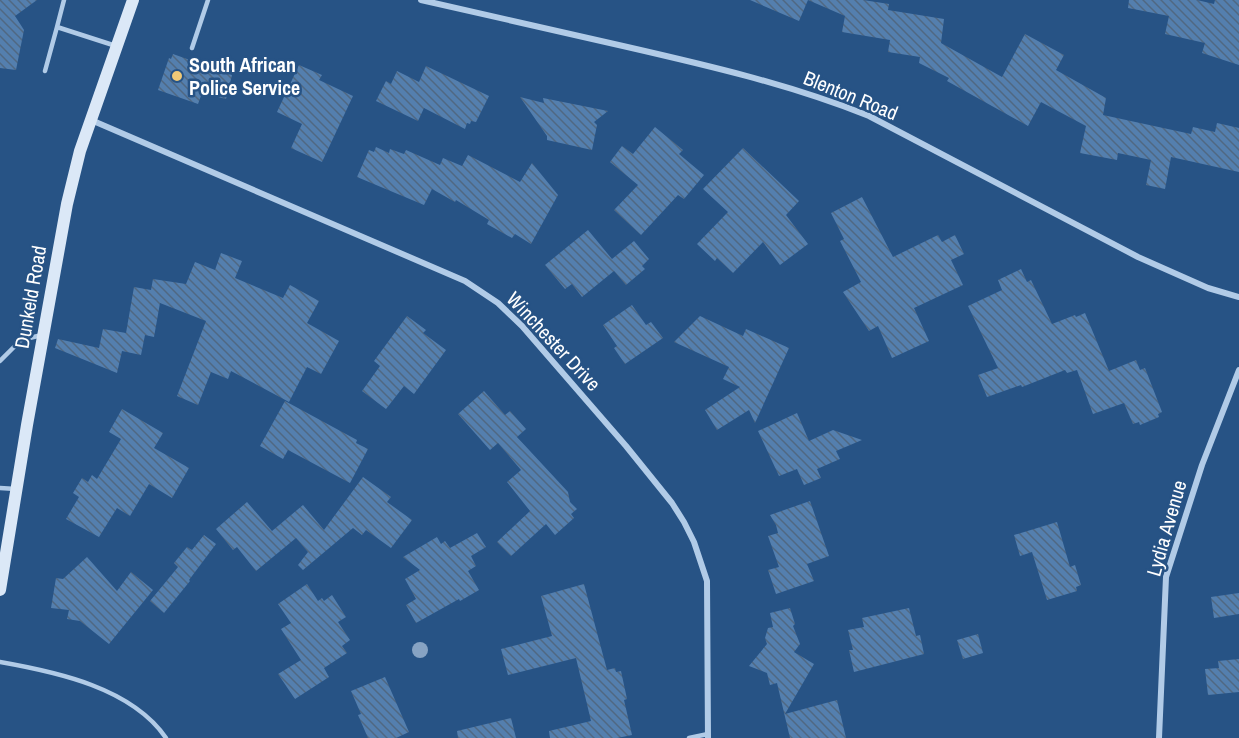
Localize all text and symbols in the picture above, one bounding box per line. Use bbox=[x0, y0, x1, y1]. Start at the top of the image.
place label: South African Police Service bbox=[189, 51, 300, 101]
street label: Blenton Road bbox=[800, 64, 902, 126]
marker: South African Police Service bbox=[170, 69, 184, 83]
street label: Dunkeld Road bbox=[8, 243, 52, 351]
street label: Winchester Drive bbox=[501, 285, 607, 397]
street label: Lydia Avenue bbox=[1139, 477, 1193, 579]

